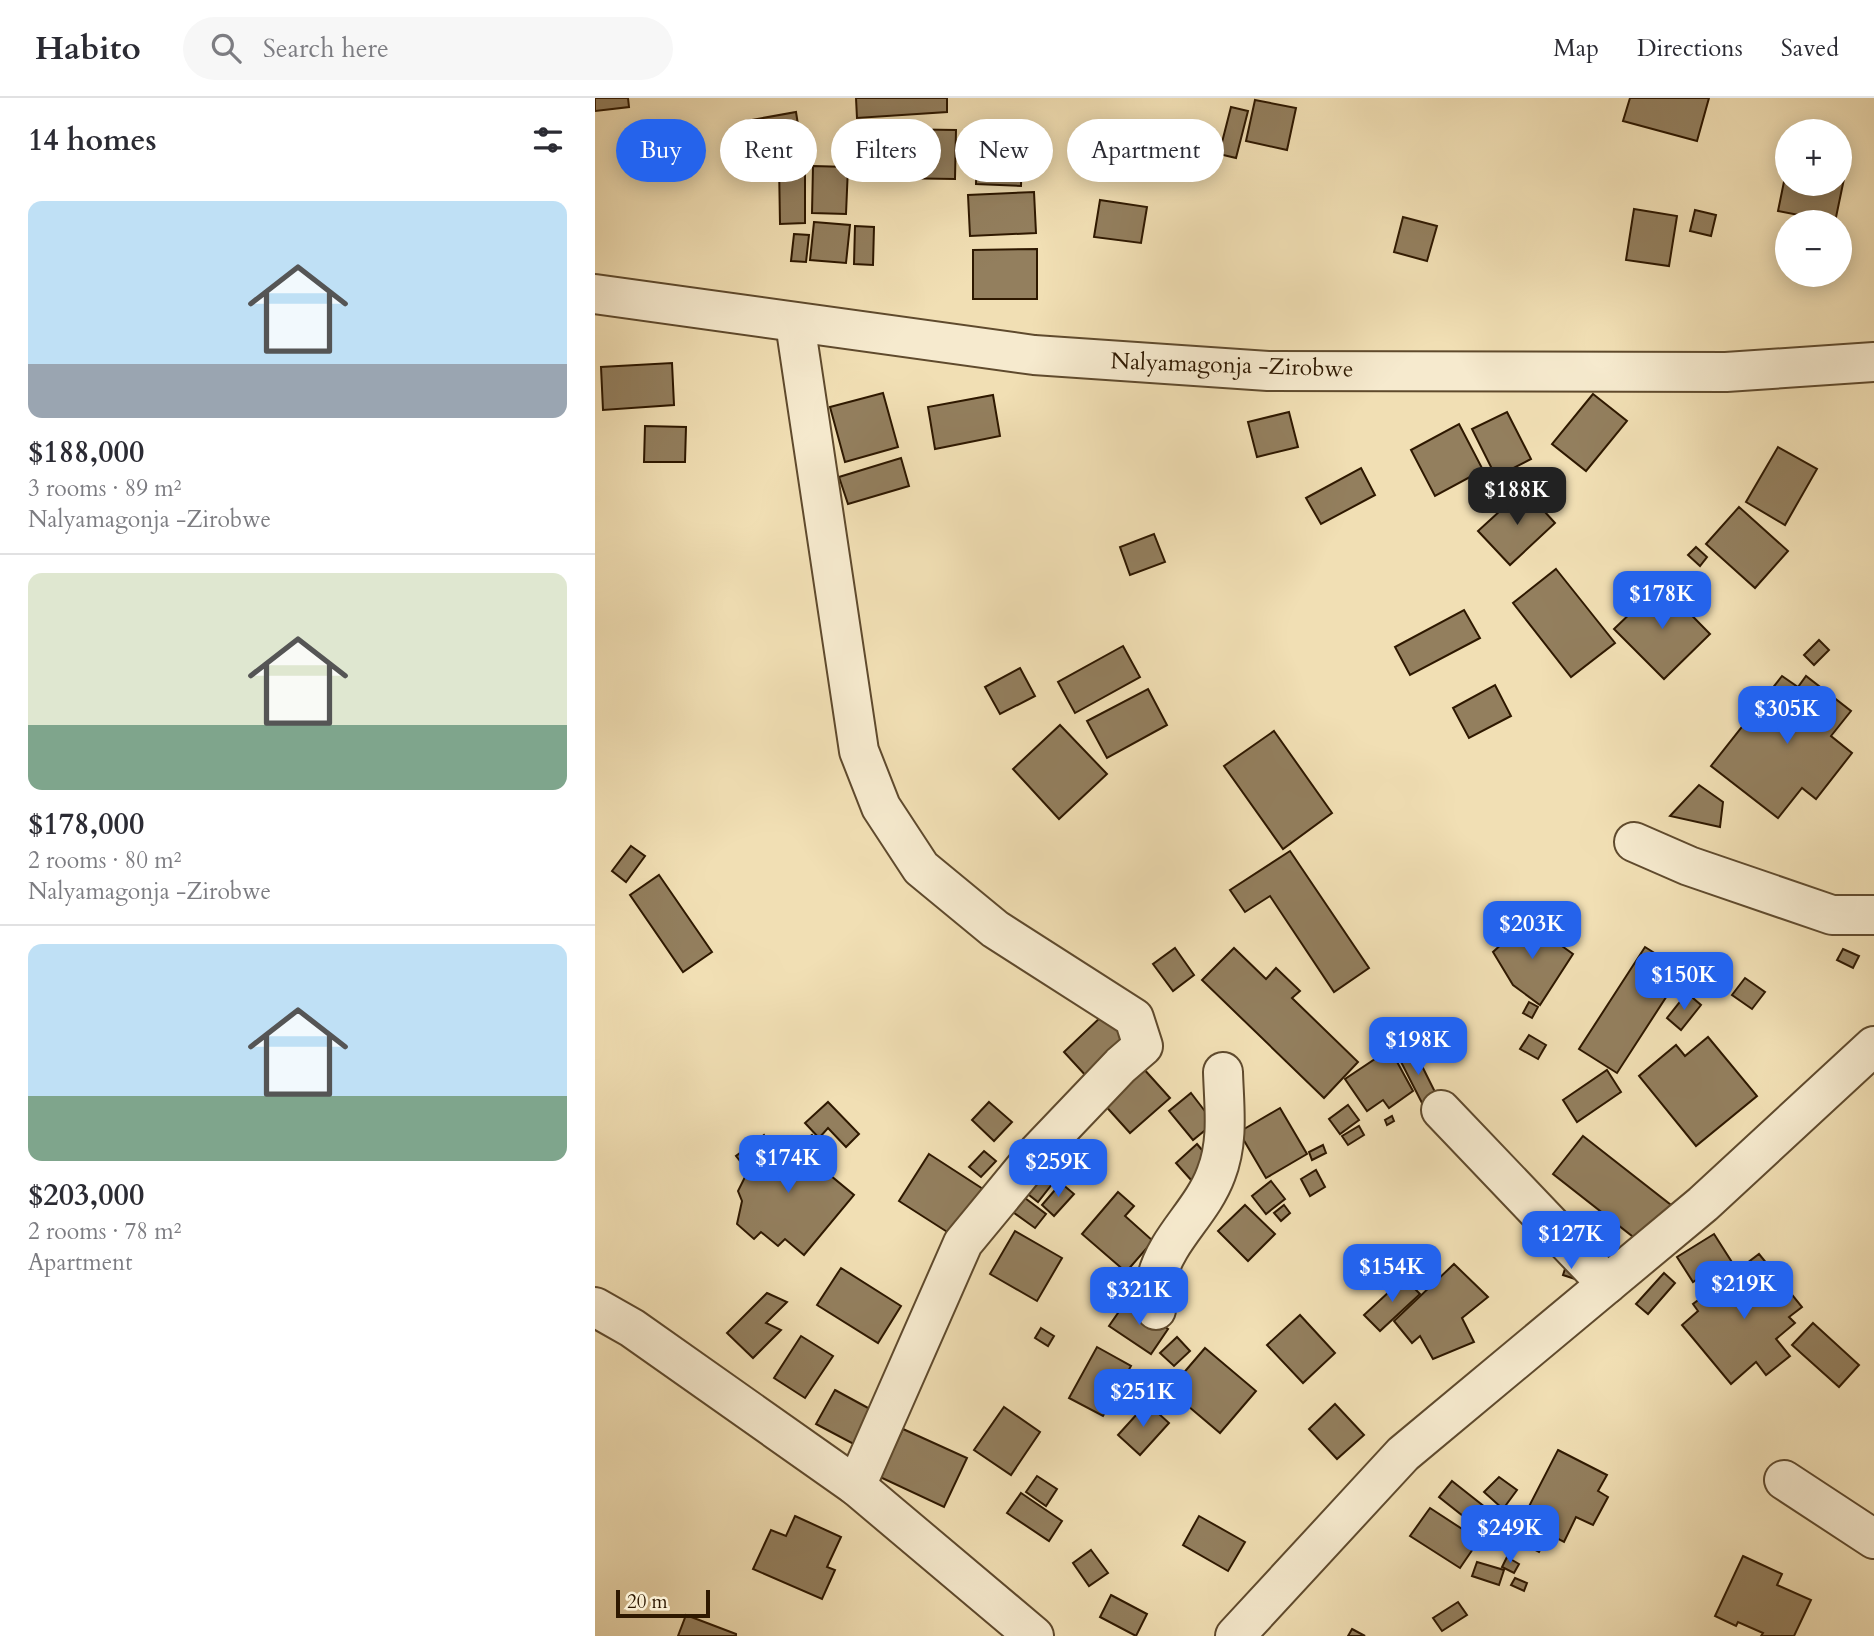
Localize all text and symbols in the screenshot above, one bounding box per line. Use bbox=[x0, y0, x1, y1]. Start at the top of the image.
search box bbox=[183, 17, 673, 80]
text: Habito bbox=[35, 26, 141, 71]
icon: search bbox=[207, 29, 245, 67]
text: Search here bbox=[263, 31, 389, 66]
text: Map bbox=[1553, 32, 1599, 65]
text: Directions bbox=[1637, 32, 1743, 65]
text: Saved bbox=[1781, 32, 1839, 65]
chip: Buy bbox=[616, 119, 706, 182]
chip: Rent bbox=[720, 119, 817, 182]
chip: Filters bbox=[831, 119, 941, 182]
chip: New bbox=[955, 119, 1053, 182]
chip: Apartment bbox=[1067, 119, 1224, 182]
map controls bbox=[1775, 119, 1852, 287]
button: + bbox=[1775, 119, 1852, 196]
text: 14 homes bbox=[28, 120, 157, 161]
icon: filters bbox=[529, 121, 567, 159]
button: − bbox=[1775, 210, 1852, 287]
icon: home bbox=[235, 246, 361, 372]
street label: Nalyamagonja -Zirobwe bbox=[1110, 345, 1354, 385]
text: $188,000 bbox=[28, 432, 144, 473]
pin: $188K bbox=[1468, 468, 1566, 527]
text: 3 rooms · 89 m² bbox=[28, 473, 181, 504]
text: $188K bbox=[1484, 474, 1550, 505]
text: Nalyamagonja -Zirobwe bbox=[28, 504, 271, 535]
pin: $178K bbox=[1613, 572, 1711, 631]
text: $178K bbox=[1629, 578, 1695, 609]
icon: home bbox=[235, 618, 361, 744]
pin: $305K bbox=[1738, 686, 1836, 746]
text: $305K bbox=[1754, 693, 1820, 724]
text: $178,000 bbox=[28, 804, 144, 845]
text: 2 rooms · 80 m² bbox=[28, 845, 181, 876]
text: Nalyamagonja -Zirobwe bbox=[28, 876, 271, 907]
pin: $203K bbox=[1483, 902, 1581, 961]
text: $203K bbox=[1499, 908, 1565, 939]
pin: $150K bbox=[1635, 953, 1733, 1012]
text: $150K bbox=[1651, 959, 1717, 990]
icon: home bbox=[235, 989, 361, 1115]
pin: $198K bbox=[1369, 1018, 1467, 1077]
text: $198K bbox=[1385, 1024, 1451, 1055]
pin: $174K bbox=[739, 1136, 837, 1195]
pin: $259K bbox=[1009, 1140, 1107, 1199]
text: $174K bbox=[755, 1142, 821, 1173]
text: $259K bbox=[1025, 1146, 1091, 1177]
text: $203,000 bbox=[28, 1175, 144, 1216]
pin: $127K bbox=[1522, 1212, 1620, 1271]
text: 2 rooms · 78 m² bbox=[28, 1216, 181, 1247]
text: $127K bbox=[1538, 1218, 1604, 1249]
pin: $154K bbox=[1343, 1244, 1441, 1304]
text: Apartment bbox=[28, 1247, 132, 1278]
text: $154K bbox=[1359, 1251, 1425, 1282]
pin: $219K bbox=[1695, 1262, 1793, 1321]
pin: $321K bbox=[1090, 1268, 1188, 1327]
text: $219K bbox=[1711, 1268, 1777, 1299]
text: $321K bbox=[1106, 1274, 1172, 1305]
pin: $251K bbox=[1094, 1370, 1192, 1429]
text: $251K bbox=[1110, 1376, 1176, 1407]
pin: $249K bbox=[1461, 1506, 1559, 1565]
text: $249K bbox=[1477, 1512, 1543, 1543]
scale bar bbox=[616, 1587, 711, 1619]
text: 20 m bbox=[627, 1589, 668, 1615]

